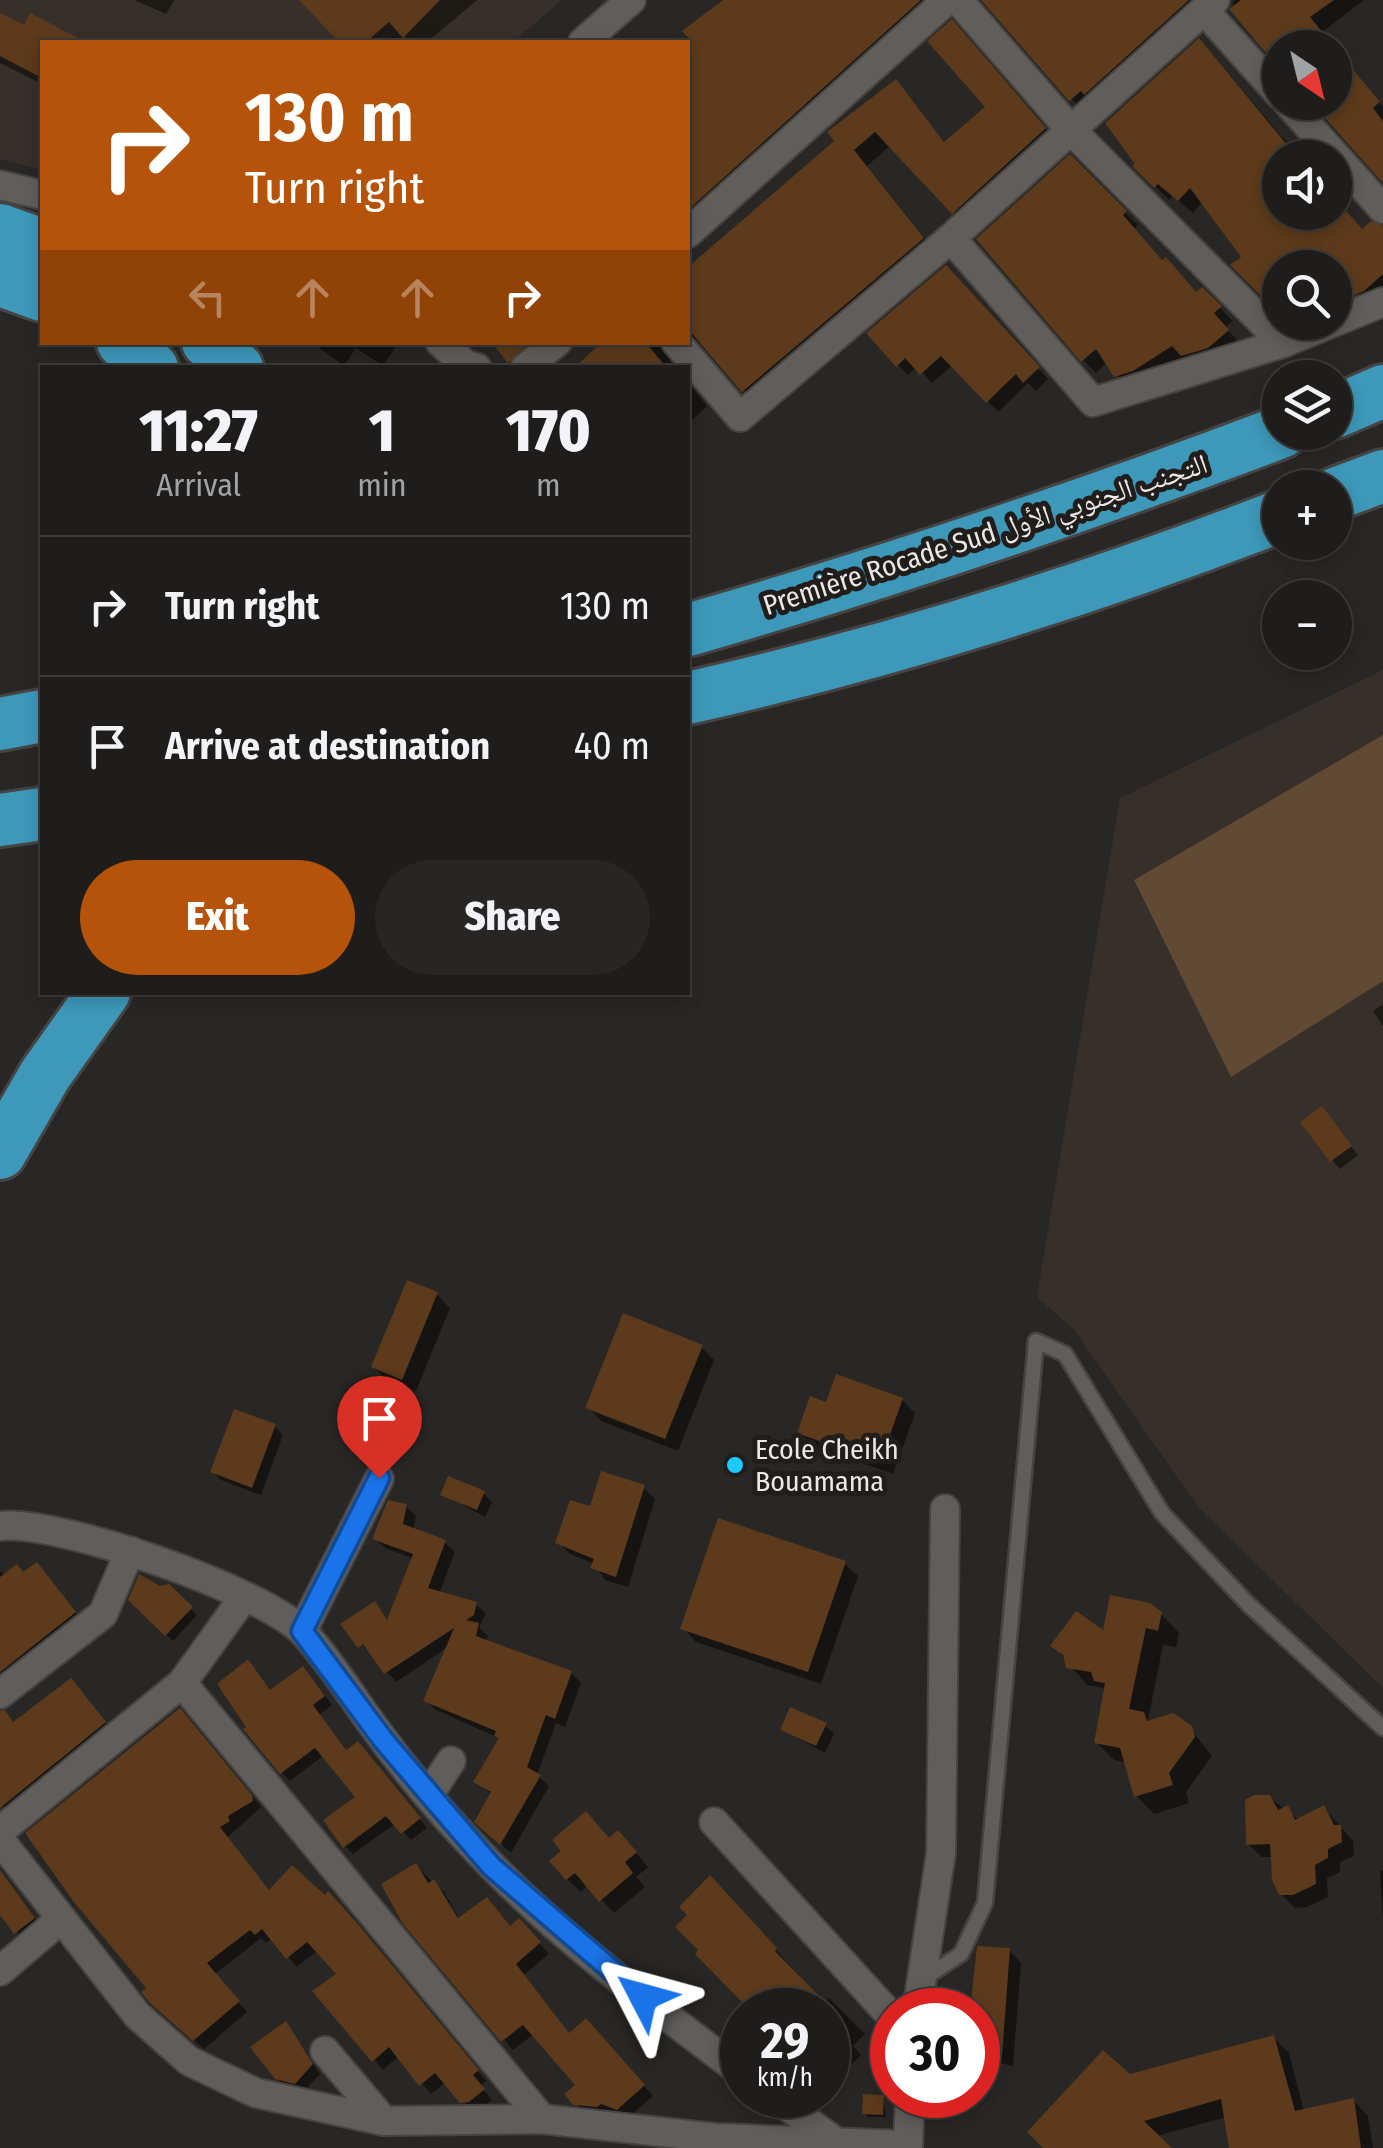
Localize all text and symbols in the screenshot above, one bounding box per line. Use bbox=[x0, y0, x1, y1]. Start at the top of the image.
north arrow bbox=[1262, 30, 1352, 120]
map controls bbox=[1262, 30, 1352, 670]
text: 130 m bbox=[245, 76, 414, 160]
icon: right bbox=[80, 80, 210, 210]
button: sound bbox=[1262, 140, 1352, 230]
text: Turn right bbox=[245, 161, 424, 215]
button: search bbox=[1262, 250, 1352, 340]
icon: left bbox=[180, 270, 235, 325]
icon: ahead bbox=[285, 270, 340, 325]
icon: ahead bbox=[390, 270, 445, 325]
icon: right bbox=[495, 270, 550, 325]
button: layers bbox=[1262, 360, 1352, 450]
text: 11:27 bbox=[139, 395, 258, 467]
text: 1 bbox=[369, 395, 395, 467]
text: 170 bbox=[506, 395, 591, 467]
street label: Première Rocade Sud التجنب الجنوبي الأول bbox=[759, 447, 1213, 628]
text: Arrival bbox=[156, 466, 241, 504]
text: min bbox=[357, 466, 407, 504]
text: m bbox=[536, 466, 561, 504]
button: + bbox=[1262, 470, 1352, 560]
icon: right bbox=[80, 579, 135, 634]
button: − bbox=[1262, 580, 1352, 670]
text: Turn right bbox=[165, 583, 319, 629]
text: 130 m bbox=[560, 583, 650, 629]
icon: arrive bbox=[80, 719, 135, 774]
text: Arrive at destination bbox=[165, 723, 490, 769]
text: 40 m bbox=[574, 723, 650, 769]
button: Exit bbox=[80, 860, 355, 975]
button: Share bbox=[375, 860, 650, 975]
pin bbox=[337, 1376, 422, 1479]
icon: arrive bbox=[352, 1391, 407, 1446]
place label: Ecole Cheikh Bouamama bbox=[755, 1433, 899, 1498]
marker: Ecole Cheikh Bouamama bbox=[724, 1454, 746, 1476]
position arrow bbox=[591, 1945, 695, 2049]
speed limit sign: 30 bbox=[870, 1988, 1000, 2118]
text: 29 bbox=[761, 2011, 809, 2071]
text: km/h bbox=[757, 2063, 813, 2093]

